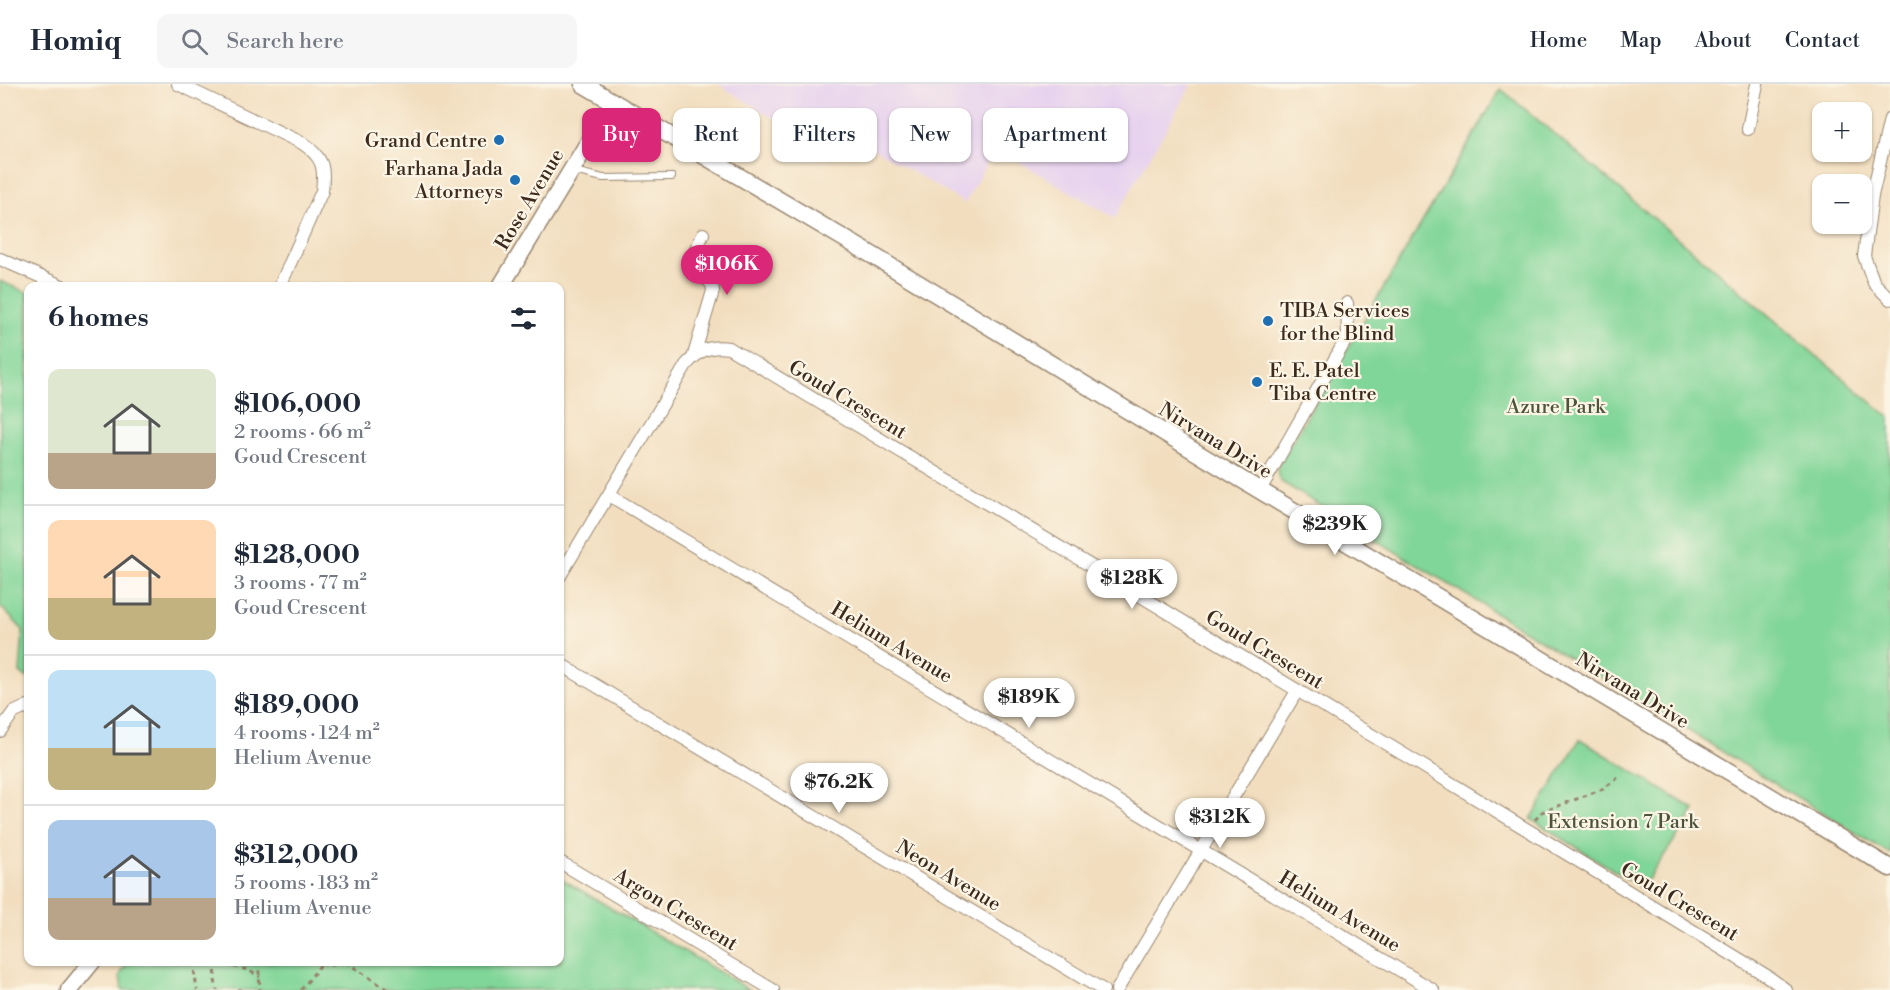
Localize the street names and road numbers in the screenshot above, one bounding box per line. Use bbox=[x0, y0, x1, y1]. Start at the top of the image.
street label: Rose Avenue bbox=[490, 145, 570, 255]
street label: Goud Crescent bbox=[784, 355, 911, 445]
street label: Nirvana Drive bbox=[1154, 398, 1277, 485]
street label: Helium Avenue bbox=[826, 597, 957, 689]
street label: Goud Crescent bbox=[1201, 605, 1328, 695]
street label: Nirvana Drive bbox=[1571, 648, 1694, 735]
street label: Neon Avenue bbox=[891, 835, 1005, 917]
street label: Goud Crescent bbox=[1616, 857, 1743, 947]
street label: Argon Crescent bbox=[608, 863, 742, 957]
street label: Helium Avenue bbox=[1274, 866, 1405, 958]

